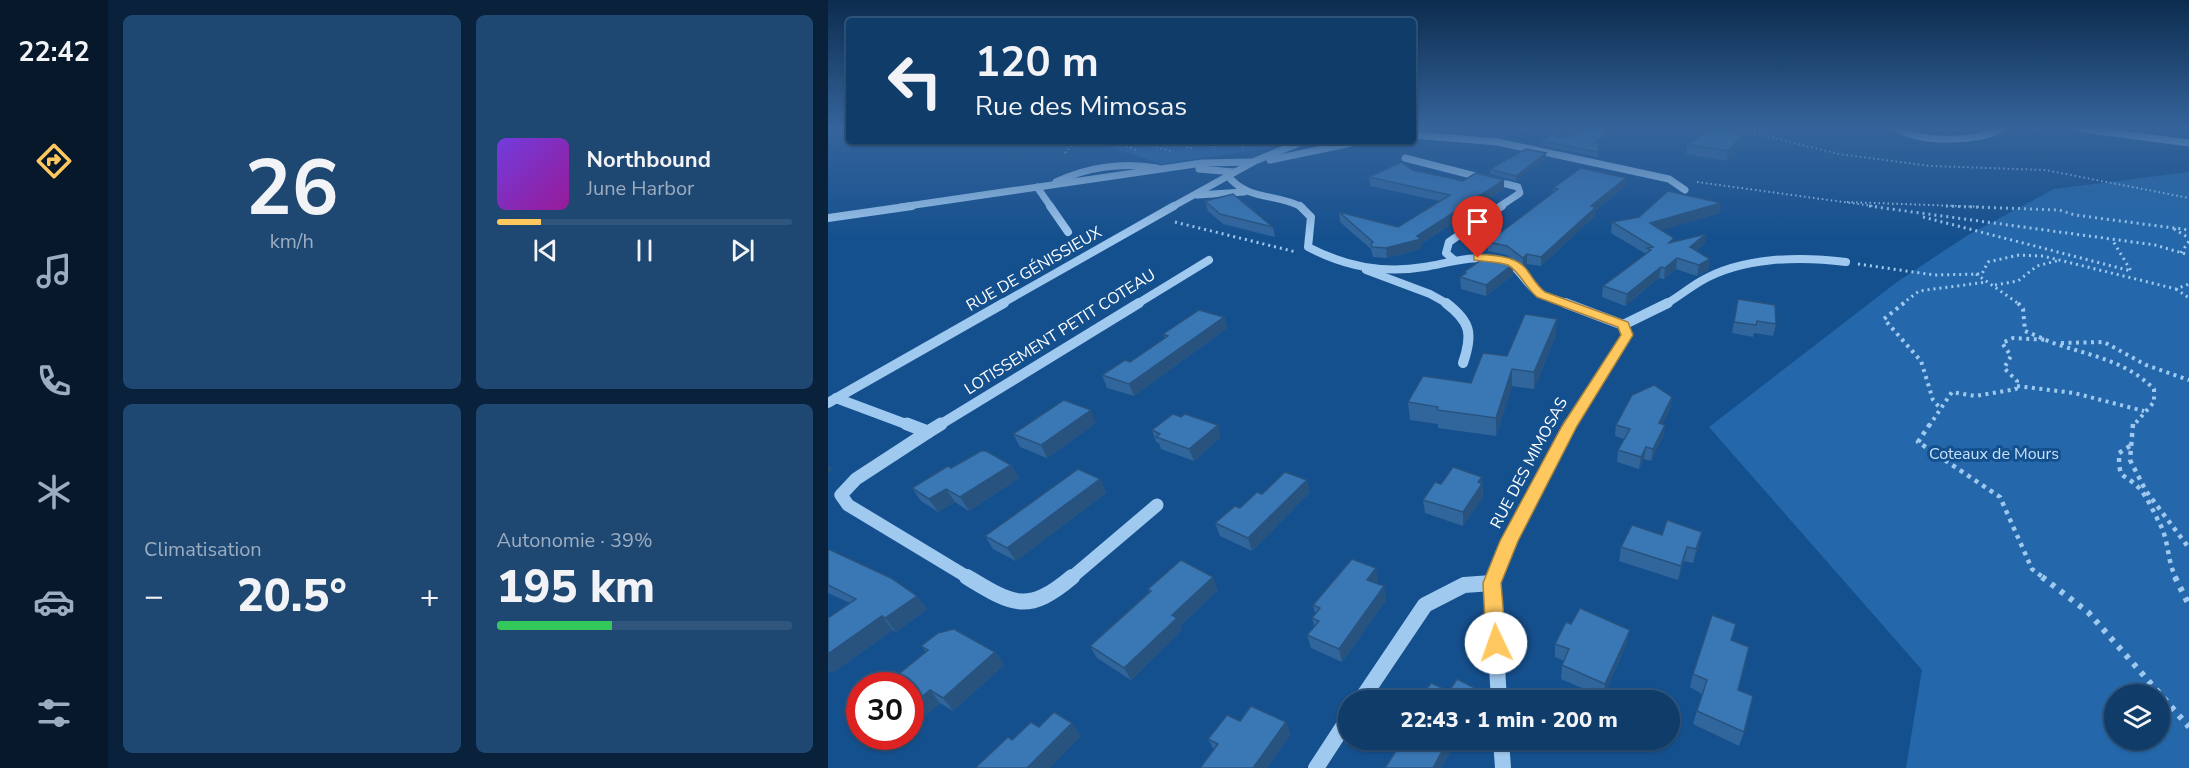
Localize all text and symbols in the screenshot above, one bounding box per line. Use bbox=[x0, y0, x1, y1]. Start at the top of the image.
text: 22:42 bbox=[18, 34, 90, 71]
text: 120 m bbox=[975, 34, 1099, 91]
icon: left bbox=[876, 42, 954, 120]
text: Rue des Mimosas bbox=[975, 88, 1187, 125]
text: 26 bbox=[245, 135, 339, 242]
icon: directions bbox=[33, 140, 75, 182]
text: Northbound bbox=[587, 145, 711, 175]
text: June Harbor bbox=[587, 175, 694, 202]
pin bbox=[1452, 196, 1503, 258]
icon: arrive bbox=[1461, 205, 1494, 238]
street label: RUE DE GÉNISSIEUX bbox=[962, 221, 1106, 317]
text: km/h bbox=[270, 228, 314, 255]
icon: previous bbox=[529, 234, 562, 267]
icon: pause bbox=[628, 234, 661, 267]
icon: next bbox=[726, 234, 759, 267]
icon: music bbox=[33, 250, 75, 292]
street label: LOTISSEMENT PETIT COTEAU bbox=[960, 264, 1160, 400]
icon: phone bbox=[33, 360, 75, 402]
street label: RUE DES MIMOSAS bbox=[1485, 393, 1573, 533]
park label: Coteaux de Mours bbox=[1929, 443, 2059, 465]
icon: climate bbox=[33, 471, 75, 513]
text: Autonomie · 39% bbox=[497, 527, 653, 554]
text: Climatisation bbox=[144, 536, 262, 563]
text: 195 km bbox=[497, 557, 655, 618]
text: 20.5° bbox=[237, 566, 347, 627]
text: − bbox=[144, 574, 164, 619]
text: + bbox=[420, 574, 439, 619]
icon: car bbox=[33, 581, 75, 623]
position arrow bbox=[1464, 611, 1528, 675]
speed limit sign: 30 bbox=[846, 672, 924, 750]
map controls bbox=[2104, 684, 2170, 750]
button: layers bbox=[2104, 684, 2170, 750]
icon: filters bbox=[33, 692, 75, 734]
text: 22:43 · 1 min · 200 m bbox=[1400, 705, 1618, 735]

